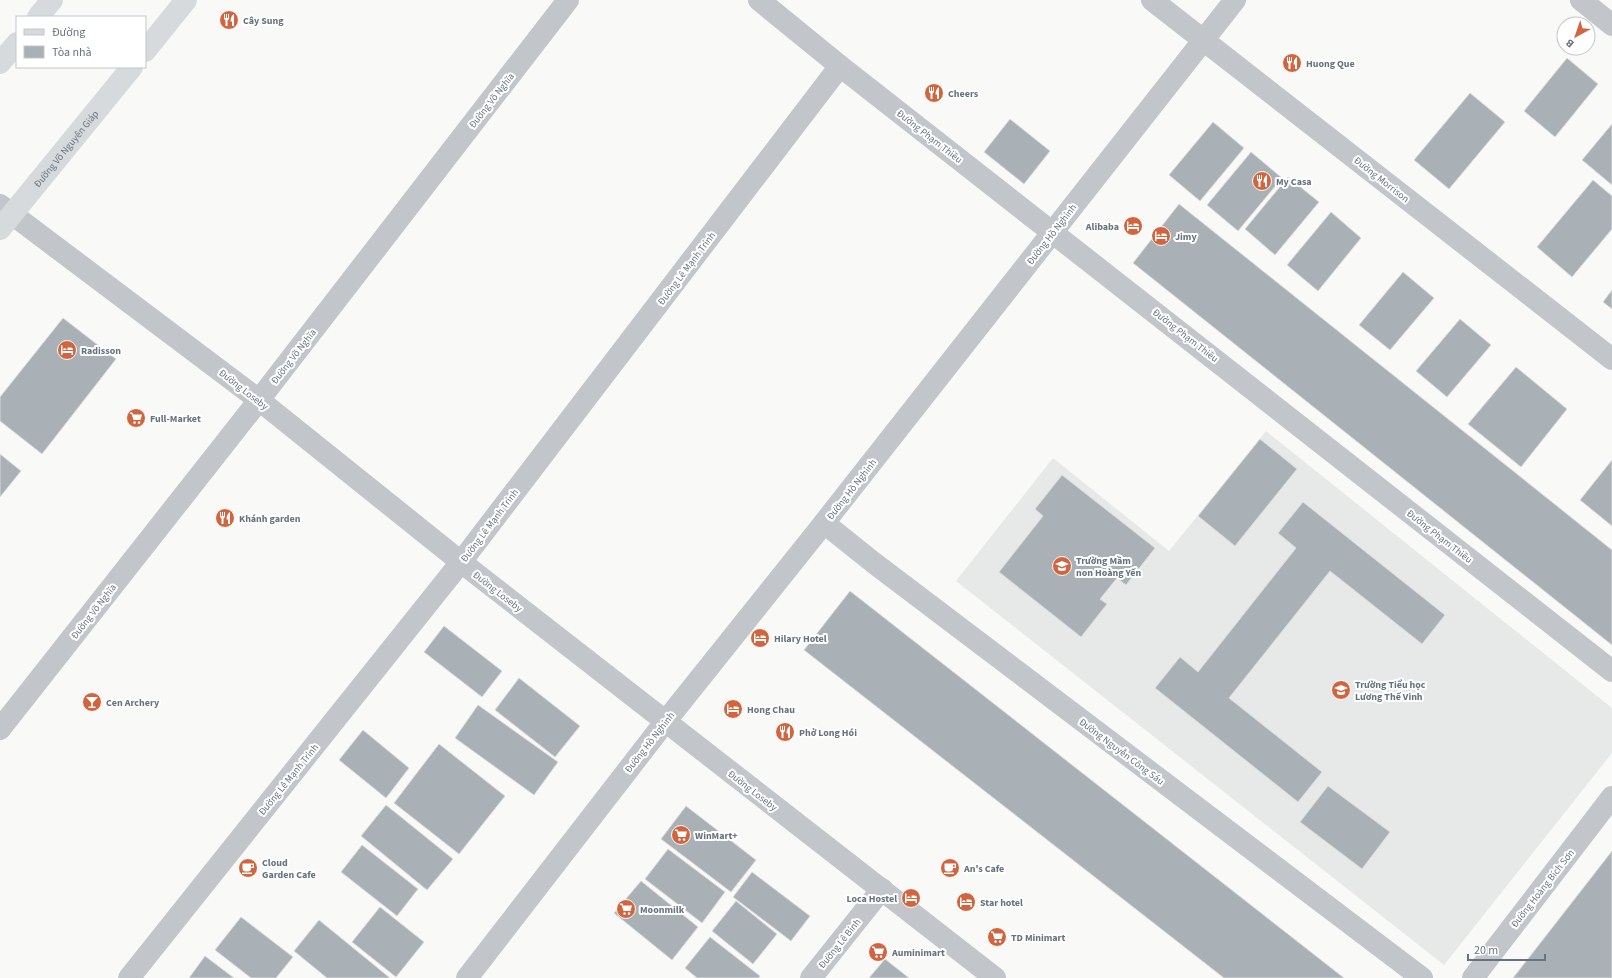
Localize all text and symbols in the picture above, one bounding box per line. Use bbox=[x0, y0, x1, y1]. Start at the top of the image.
restaurant icon: Cây Sung bbox=[218, 9, 240, 31]
place label: Cây Sung bbox=[243, 14, 284, 28]
legend bbox=[16, 16, 146, 68]
north arrow bbox=[1556, 16, 1596, 56]
text: Đường bbox=[52, 24, 85, 41]
text: B bbox=[1562, 35, 1577, 51]
text: Tòa nhà bbox=[52, 44, 92, 61]
restaurant icon: Huong Que bbox=[1281, 52, 1303, 74]
place label: Huong Que bbox=[1306, 57, 1355, 71]
street label: Đường Võ Nghĩa bbox=[466, 70, 518, 131]
restaurant icon: Cheers bbox=[923, 82, 945, 104]
place label: Cheers bbox=[948, 87, 979, 101]
street label: Đường Võ Nguyên Giáp bbox=[31, 107, 102, 190]
street label: Đường Phạm Thiều bbox=[894, 107, 965, 167]
street label: Đường Morrison bbox=[1351, 154, 1412, 206]
restaurant icon: My Casa bbox=[1251, 170, 1273, 192]
place label: My Casa bbox=[1276, 175, 1312, 189]
street label: Đường Hồ Nghinh bbox=[1023, 201, 1080, 268]
hotel icon: Alibaba bbox=[1122, 215, 1144, 237]
place label: Alibaba bbox=[1085, 220, 1119, 234]
hotel icon: Jimy bbox=[1150, 225, 1172, 247]
street label: Đường Lê Mạnh Trinh bbox=[655, 229, 719, 308]
place label: Jimy bbox=[1175, 230, 1197, 244]
street label: Đường Phạm Thiều bbox=[1150, 306, 1221, 366]
street label: Đường Võ Nghĩa bbox=[268, 326, 320, 387]
hotel icon: Radisson bbox=[56, 339, 78, 361]
place label: Radisson bbox=[81, 344, 121, 358]
street label: Đường Loseby bbox=[216, 366, 271, 414]
supermarket icon: Full-Market bbox=[125, 407, 147, 429]
place label: Full-Market bbox=[150, 412, 201, 426]
street label: Đường Hồ Nghinh bbox=[823, 456, 880, 523]
street label: Đường Lê Mạnh Trinh bbox=[458, 486, 522, 565]
restaurant icon: Khánh garden bbox=[214, 507, 236, 529]
street label: Đường Phạm Thiều bbox=[1404, 507, 1475, 567]
place label: Khánh garden bbox=[239, 512, 301, 526]
place label: Trường Mầm non Hoàng Yến bbox=[1076, 554, 1141, 580]
school or university icon: Trường Mầm non Hoàng Yến bbox=[1051, 555, 1073, 577]
street label: Đường Loseby bbox=[470, 568, 525, 616]
street label: Đường Võ Nghĩa bbox=[68, 581, 120, 642]
hotel icon: Hilary Hotel bbox=[749, 627, 771, 649]
place label: Hilary Hotel bbox=[774, 632, 827, 646]
place label: Trường Tiểu học Lương Thế Vinh bbox=[1355, 678, 1426, 704]
school or university icon: Trường Tiểu học Lương Thế Vinh bbox=[1330, 679, 1352, 701]
bar icon: Cen Archery bbox=[81, 691, 103, 713]
place label: Cen Archery bbox=[106, 696, 160, 710]
hotel icon: Hong Chau bbox=[722, 698, 744, 720]
place label: Hong Chau bbox=[747, 703, 795, 717]
street label: Đường Hồ Nghinh bbox=[621, 709, 678, 776]
street label: Đường Nguyễn Công Sáu bbox=[1076, 715, 1167, 788]
restaurant icon: Phở Long Hói bbox=[774, 721, 796, 743]
place label: Phở Long Hói bbox=[799, 726, 857, 740]
street label: Đường Lê Mạnh Trinh bbox=[256, 741, 322, 818]
street label: Đường Loseby bbox=[725, 767, 780, 815]
supermarket icon: WinMart+ bbox=[670, 824, 692, 846]
place label: WinMart+ bbox=[695, 829, 738, 843]
street label: Đường Hoàng Bích Sơn bbox=[1508, 847, 1578, 931]
place label: Cloud Garden Cafe bbox=[262, 856, 316, 882]
cafe icon: Cloud Garden Cafe bbox=[237, 857, 259, 879]
cafe icon: An's Cafe bbox=[939, 857, 961, 879]
place label: An's Cafe bbox=[963, 862, 1004, 876]
hotel icon: Loca Hostel bbox=[900, 887, 922, 909]
hotel icon: Star hotel bbox=[955, 891, 977, 913]
place label: Loca Hostel bbox=[846, 892, 897, 906]
place label: Star hotel bbox=[980, 896, 1023, 910]
supermarket icon: Moonmilk bbox=[615, 898, 637, 920]
place label: Moonmilk bbox=[640, 903, 685, 917]
street label: Đường Lê Binh bbox=[815, 916, 864, 972]
supermarket icon: TD Minimart bbox=[986, 926, 1008, 948]
place label: TD Minimart bbox=[1011, 931, 1066, 945]
scale bar bbox=[1468, 936, 1545, 962]
supermarket icon: Auminimart bbox=[867, 941, 889, 963]
text: 20 m bbox=[1474, 942, 1498, 959]
place label: Auminimart bbox=[891, 946, 945, 960]

